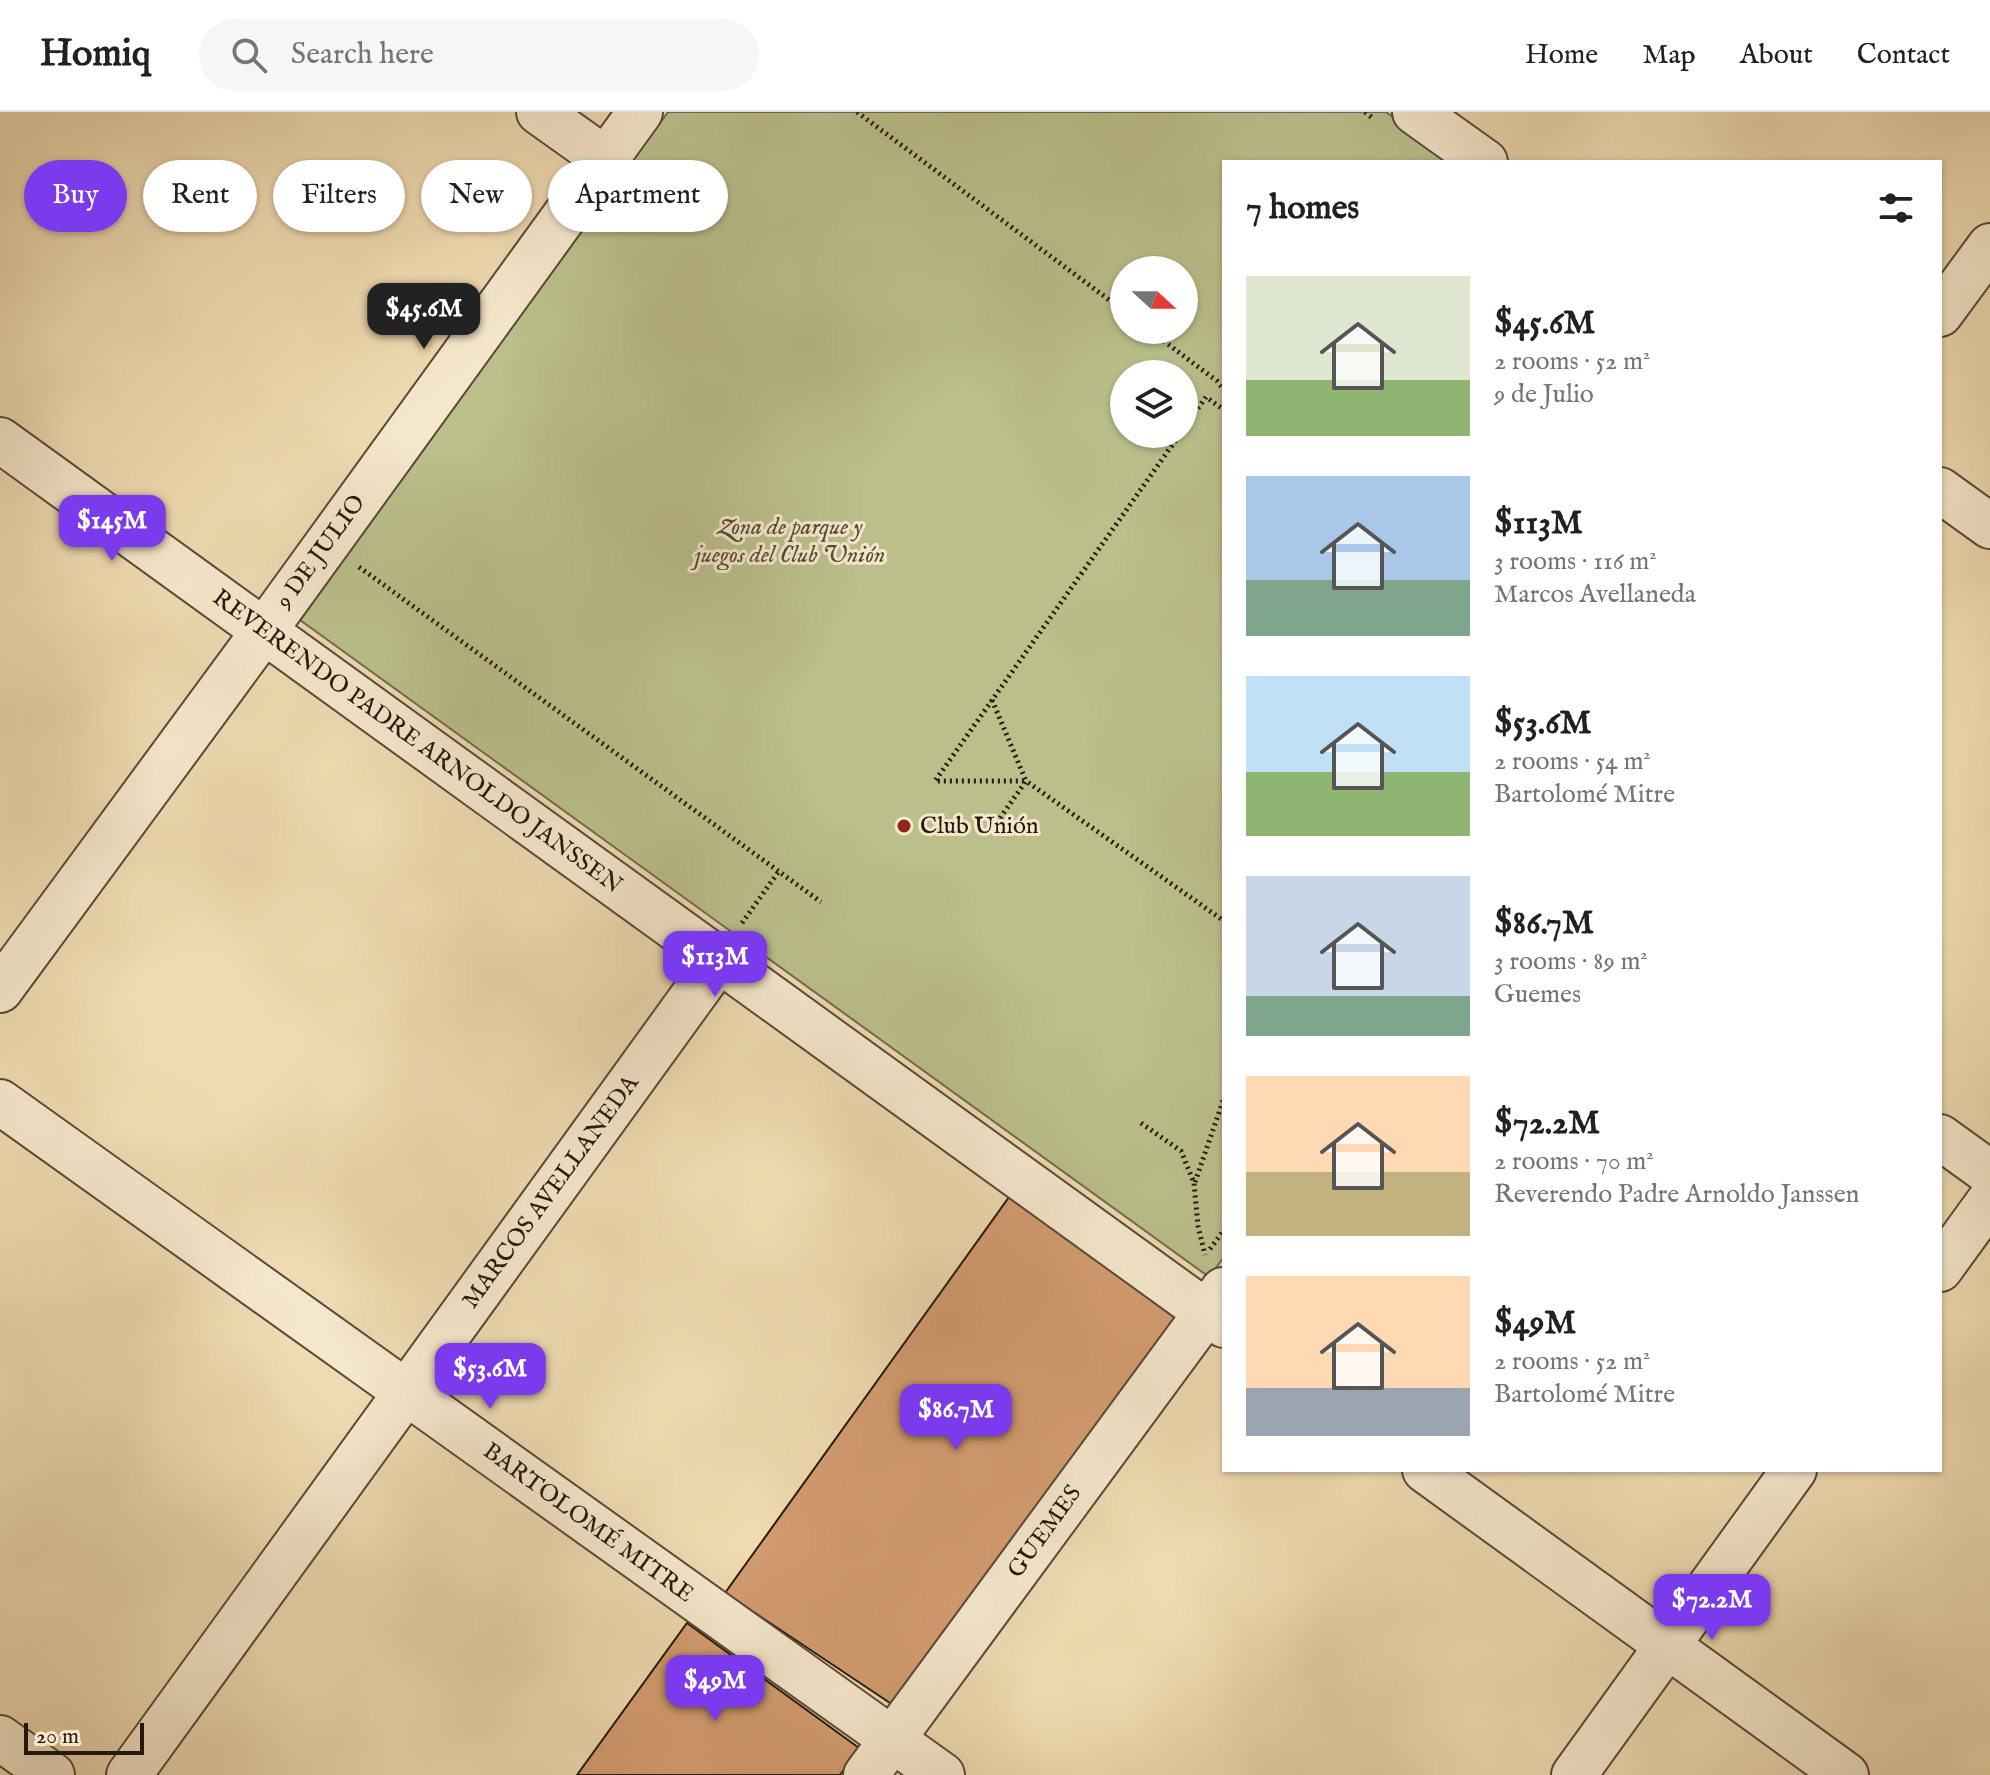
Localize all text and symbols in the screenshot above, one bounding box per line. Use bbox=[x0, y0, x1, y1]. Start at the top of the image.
search box bbox=[199, 19, 759, 91]
text: Homiq bbox=[40, 31, 151, 79]
icon: search bbox=[227, 33, 271, 77]
text: Search here bbox=[291, 36, 434, 74]
text: Home bbox=[1525, 38, 1598, 73]
text: Map bbox=[1642, 38, 1696, 73]
text: About bbox=[1740, 38, 1813, 73]
text: Contact bbox=[1857, 38, 1950, 73]
chip: Buy bbox=[24, 160, 127, 232]
chip: Rent bbox=[143, 160, 257, 232]
chip: Filters bbox=[273, 160, 405, 232]
chip: New bbox=[421, 160, 532, 232]
chip: Apartment bbox=[548, 160, 728, 232]
icon: filters bbox=[1874, 186, 1918, 230]
text: 7 homes bbox=[1246, 187, 1359, 230]
north arrow bbox=[1110, 256, 1198, 344]
map controls bbox=[1110, 256, 1198, 448]
pin: $45.6M bbox=[359, 283, 489, 351]
text: $45.6M bbox=[385, 292, 463, 325]
text: $45.6M bbox=[1494, 302, 1595, 345]
icon: home bbox=[1310, 308, 1406, 404]
text: 2 rooms · 52 m² bbox=[1494, 345, 1650, 378]
button: layers bbox=[1110, 360, 1198, 448]
text: 9 de Julio bbox=[1494, 378, 1594, 411]
street label: 9 DE JULIO bbox=[269, 489, 373, 616]
pin: $145M bbox=[56, 495, 168, 563]
text: $113M bbox=[1494, 502, 1583, 545]
text: $145M bbox=[77, 504, 147, 537]
icon: home bbox=[1310, 508, 1406, 604]
park label: Zona de parque y juegos del Club Unión bbox=[690, 512, 885, 571]
text: 3 rooms · 116 m² bbox=[1494, 545, 1657, 578]
text: Marcos Avellaneda bbox=[1494, 578, 1696, 611]
street label: REVERENDO PADRE ARNOLDO JANSSEN bbox=[206, 583, 628, 901]
text: $53.6M bbox=[1494, 702, 1591, 745]
icon: home bbox=[1310, 708, 1406, 804]
text: 2 rooms · 54 m² bbox=[1494, 745, 1651, 778]
text: Bartolomé Mitre bbox=[1494, 778, 1675, 811]
place label: Club Unión bbox=[920, 811, 1039, 842]
marker: Club Unión bbox=[895, 817, 913, 835]
text: $86.7M bbox=[1494, 902, 1594, 945]
icon: home bbox=[1310, 908, 1406, 1004]
pin: $113M bbox=[659, 931, 771, 999]
text: $113M bbox=[681, 940, 749, 973]
text: 3 rooms · 89 m² bbox=[1494, 945, 1648, 978]
text: Guemes bbox=[1494, 978, 1581, 1011]
street label: MARCOS AVELLANEDA bbox=[456, 1068, 647, 1315]
text: $72.2M bbox=[1494, 1102, 1600, 1145]
icon: home bbox=[1310, 1108, 1406, 1204]
text: 2 rooms · 70 m² bbox=[1494, 1145, 1654, 1178]
text: Reverendo Padre Arnoldo Janssen bbox=[1494, 1178, 1859, 1211]
text: $49M bbox=[1494, 1302, 1576, 1345]
icon: home bbox=[1310, 1308, 1406, 1404]
pin: $53.6M bbox=[425, 1343, 555, 1411]
text: 2 rooms · 52 m² bbox=[1494, 1345, 1650, 1378]
text: $53.6M bbox=[453, 1352, 527, 1385]
text: Bartolomé Mitre bbox=[1494, 1378, 1675, 1411]
pin: $86.7M bbox=[891, 1384, 1021, 1452]
text: $86.7M bbox=[918, 1393, 994, 1426]
street label: BARTOLOMÉ MITRE bbox=[476, 1436, 700, 1610]
street label: GUEMES bbox=[1001, 1479, 1089, 1585]
pin: $72.2M bbox=[1647, 1574, 1777, 1642]
text: $72.2M bbox=[1672, 1583, 1752, 1616]
pin: $49M bbox=[668, 1655, 762, 1723]
text: $49M bbox=[684, 1664, 746, 1697]
scale bar bbox=[24, 1719, 144, 1755]
text: 20 m bbox=[36, 1723, 79, 1751]

